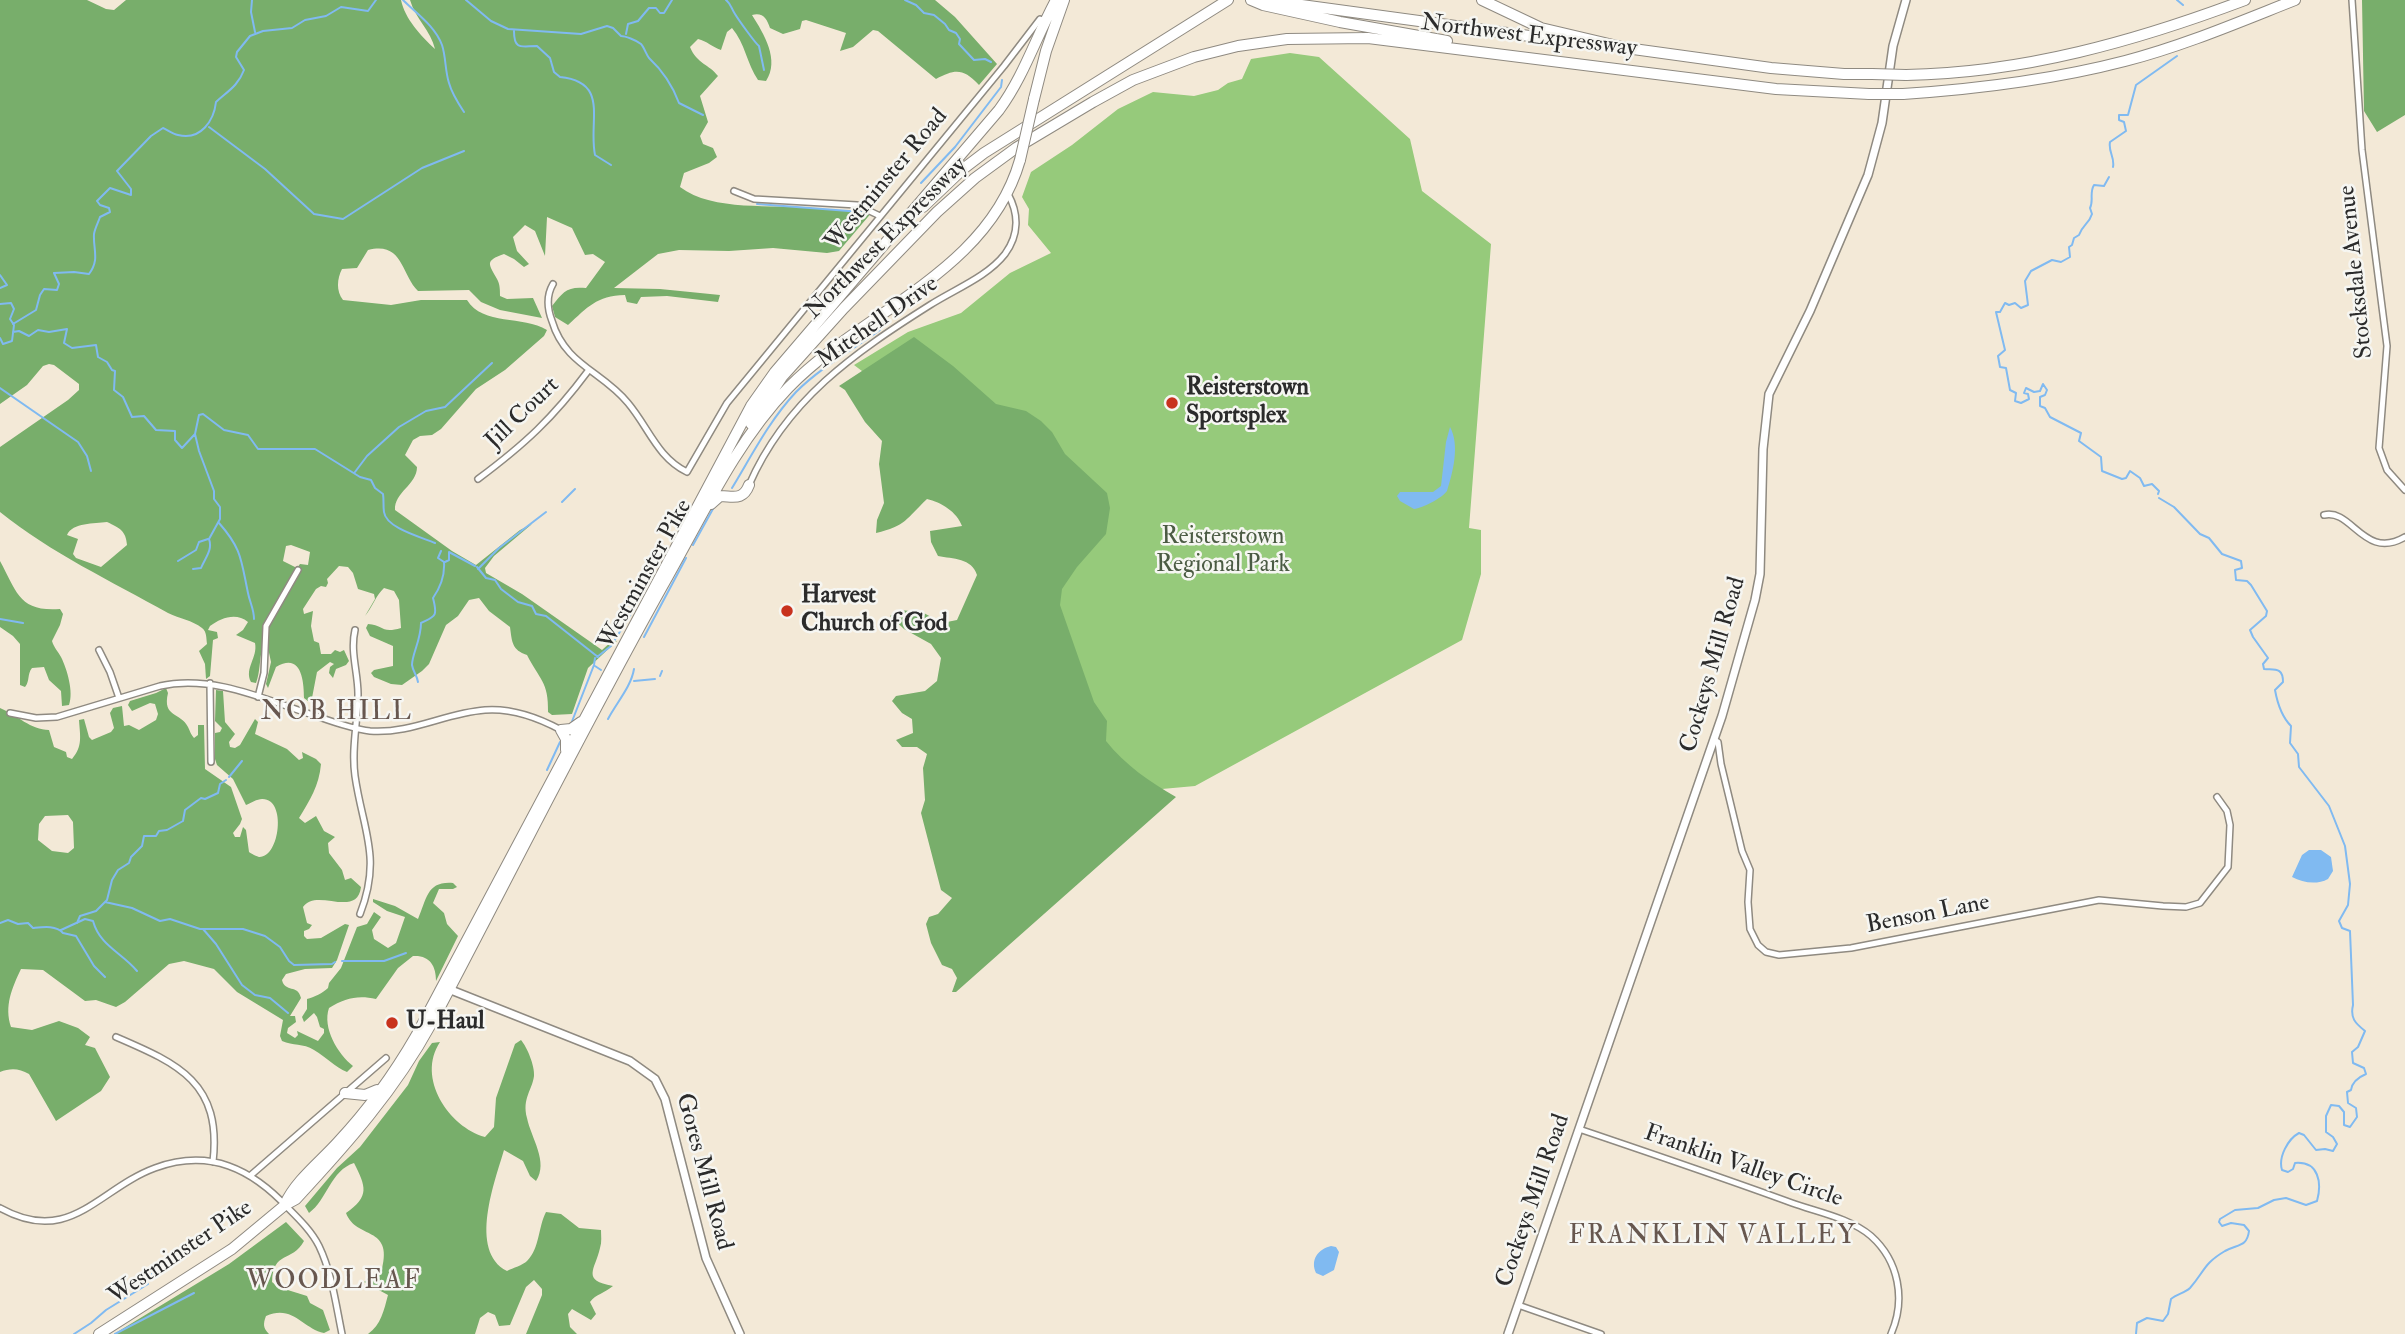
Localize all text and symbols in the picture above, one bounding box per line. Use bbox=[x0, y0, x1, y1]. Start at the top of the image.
street label: Northwest Expressway bbox=[1419, 9, 1639, 65]
street label: Westminster Road bbox=[819, 103, 955, 257]
street label: Northwest Expressway bbox=[800, 152, 974, 326]
street label: Stocksdale Avenue bbox=[2334, 184, 2380, 360]
street label: Mitchell Drive bbox=[812, 271, 944, 375]
street label: Jill Court bbox=[480, 372, 566, 456]
place label: Reisterstown Sportsplex bbox=[1186, 375, 1309, 431]
marker: Reisterstown Sportsplex bbox=[1164, 395, 1180, 411]
street label: Westminster Pike bbox=[593, 495, 699, 655]
park label: Reisterstown Regional Park bbox=[1156, 524, 1290, 580]
street label: Cockeys Mill Road bbox=[1675, 574, 1753, 756]
place label: Harvest Church of God bbox=[801, 583, 947, 639]
marker: Harvest Church of God bbox=[779, 603, 795, 619]
district label: NOB HILL bbox=[262, 697, 412, 729]
street label: Benson Lane bbox=[1864, 889, 1992, 941]
place label: U-Haul bbox=[406, 1009, 484, 1037]
marker: U-Haul bbox=[384, 1015, 400, 1031]
street label: Gores Mill Road bbox=[668, 1091, 738, 1253]
street label: Cockeys Mill Road bbox=[1491, 1111, 1577, 1291]
street label: Franklin Valley Circle bbox=[1640, 1119, 1846, 1215]
street label: Westminster Pike bbox=[104, 1194, 258, 1312]
district label: FRANKLIN VALLEY bbox=[1570, 1221, 1856, 1253]
district label: WOODLEAF bbox=[247, 1266, 421, 1298]

